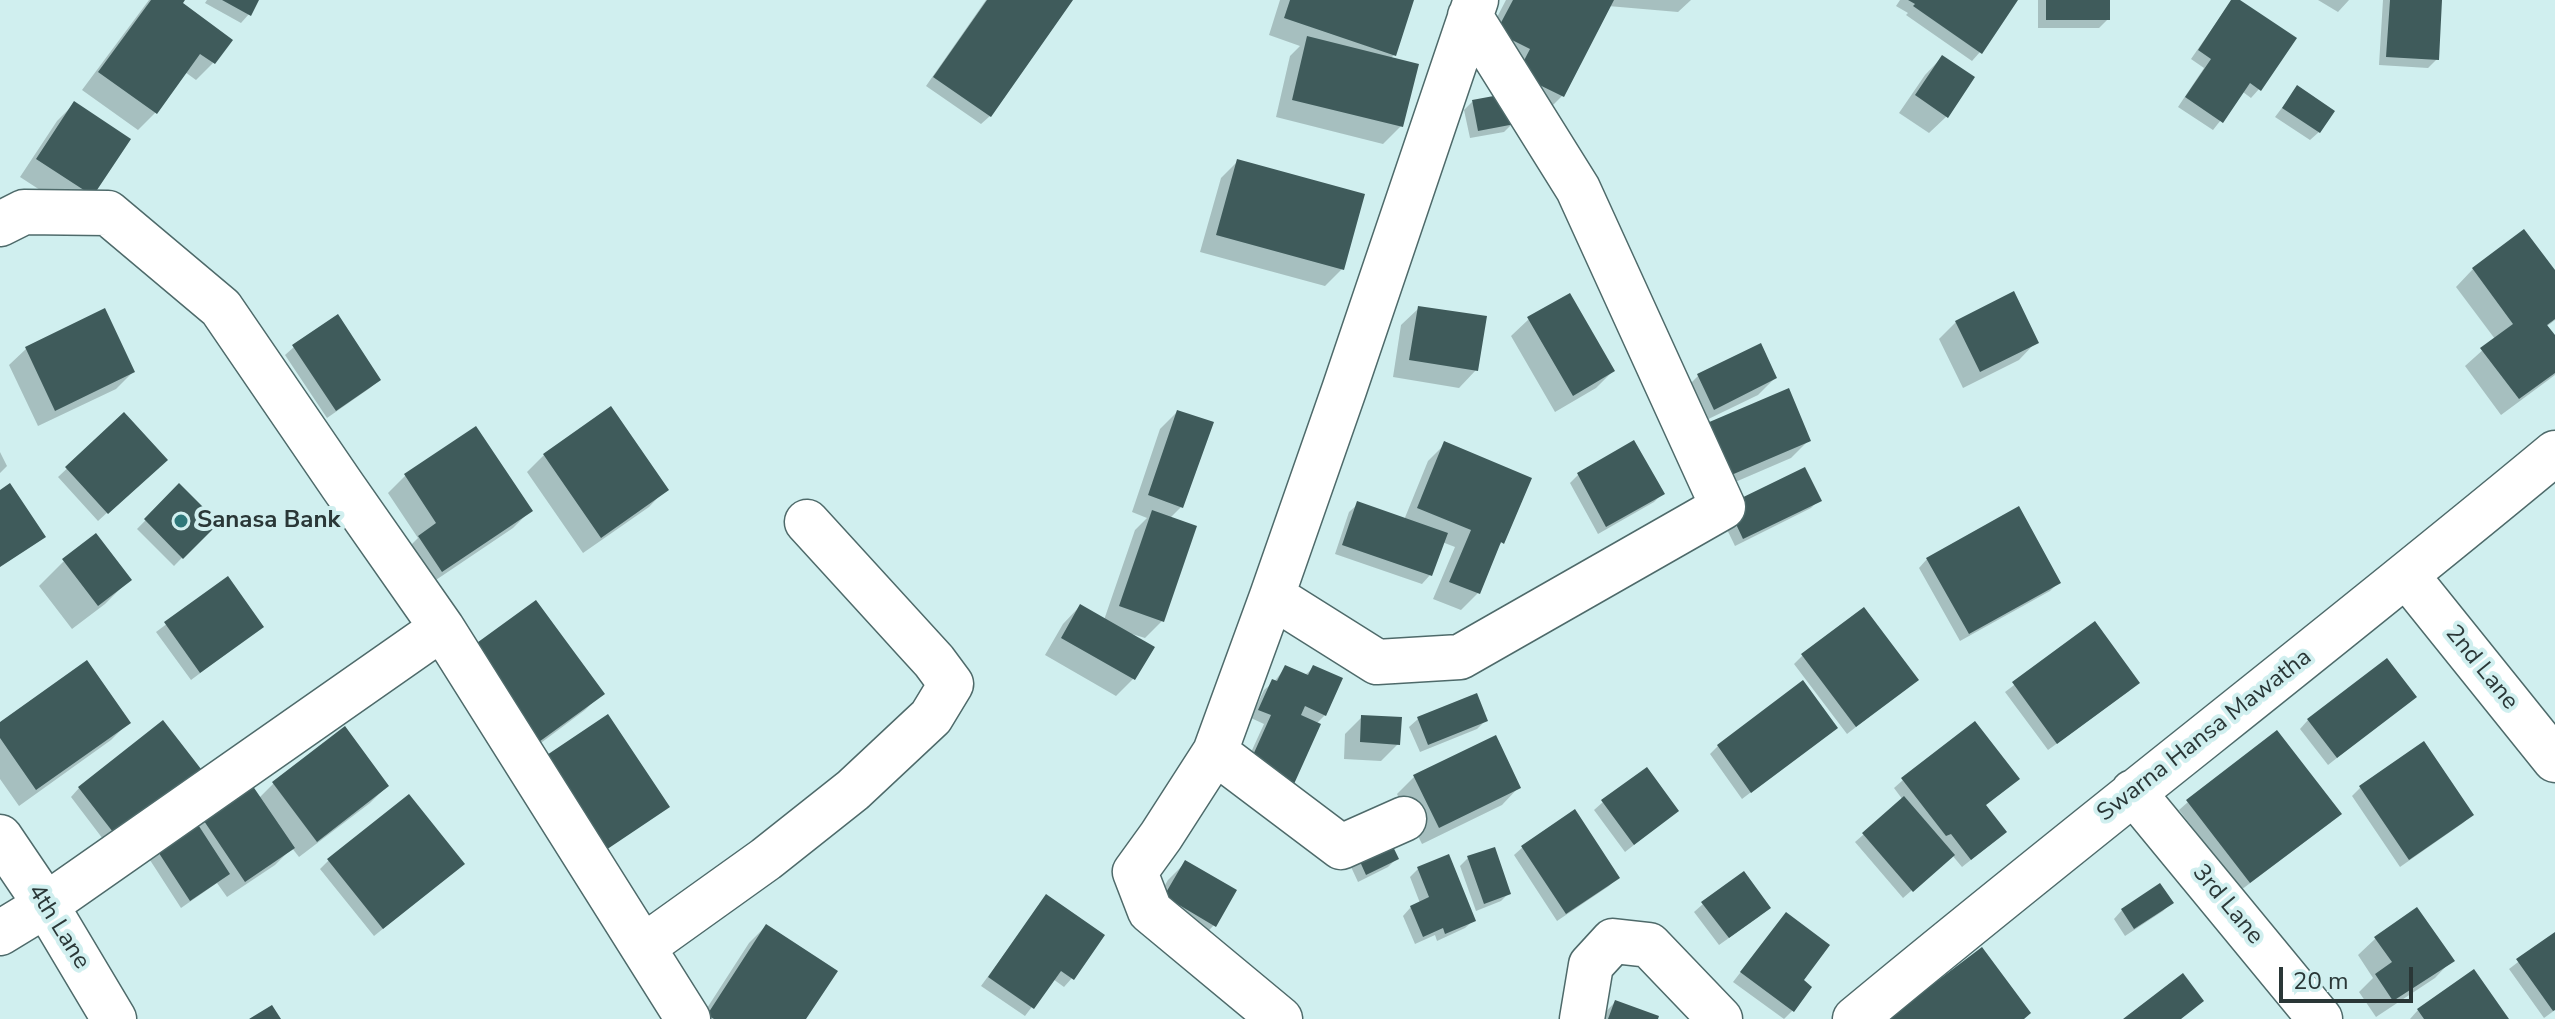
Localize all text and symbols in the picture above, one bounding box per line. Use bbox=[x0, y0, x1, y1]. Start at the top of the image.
place label: Sanasa Bank bbox=[197, 507, 340, 535]
marker: Sanasa Bank bbox=[172, 512, 190, 530]
street label: 2nd Lane bbox=[2438, 620, 2524, 716]
street label: Swarna Hansa Mawatha bbox=[2092, 643, 2318, 829]
street label: 3rd Lane bbox=[2185, 859, 2269, 951]
street label: 4th Lane bbox=[21, 879, 95, 975]
scale bar bbox=[2283, 951, 2417, 1001]
text: 20 m bbox=[2293, 965, 2349, 997]

